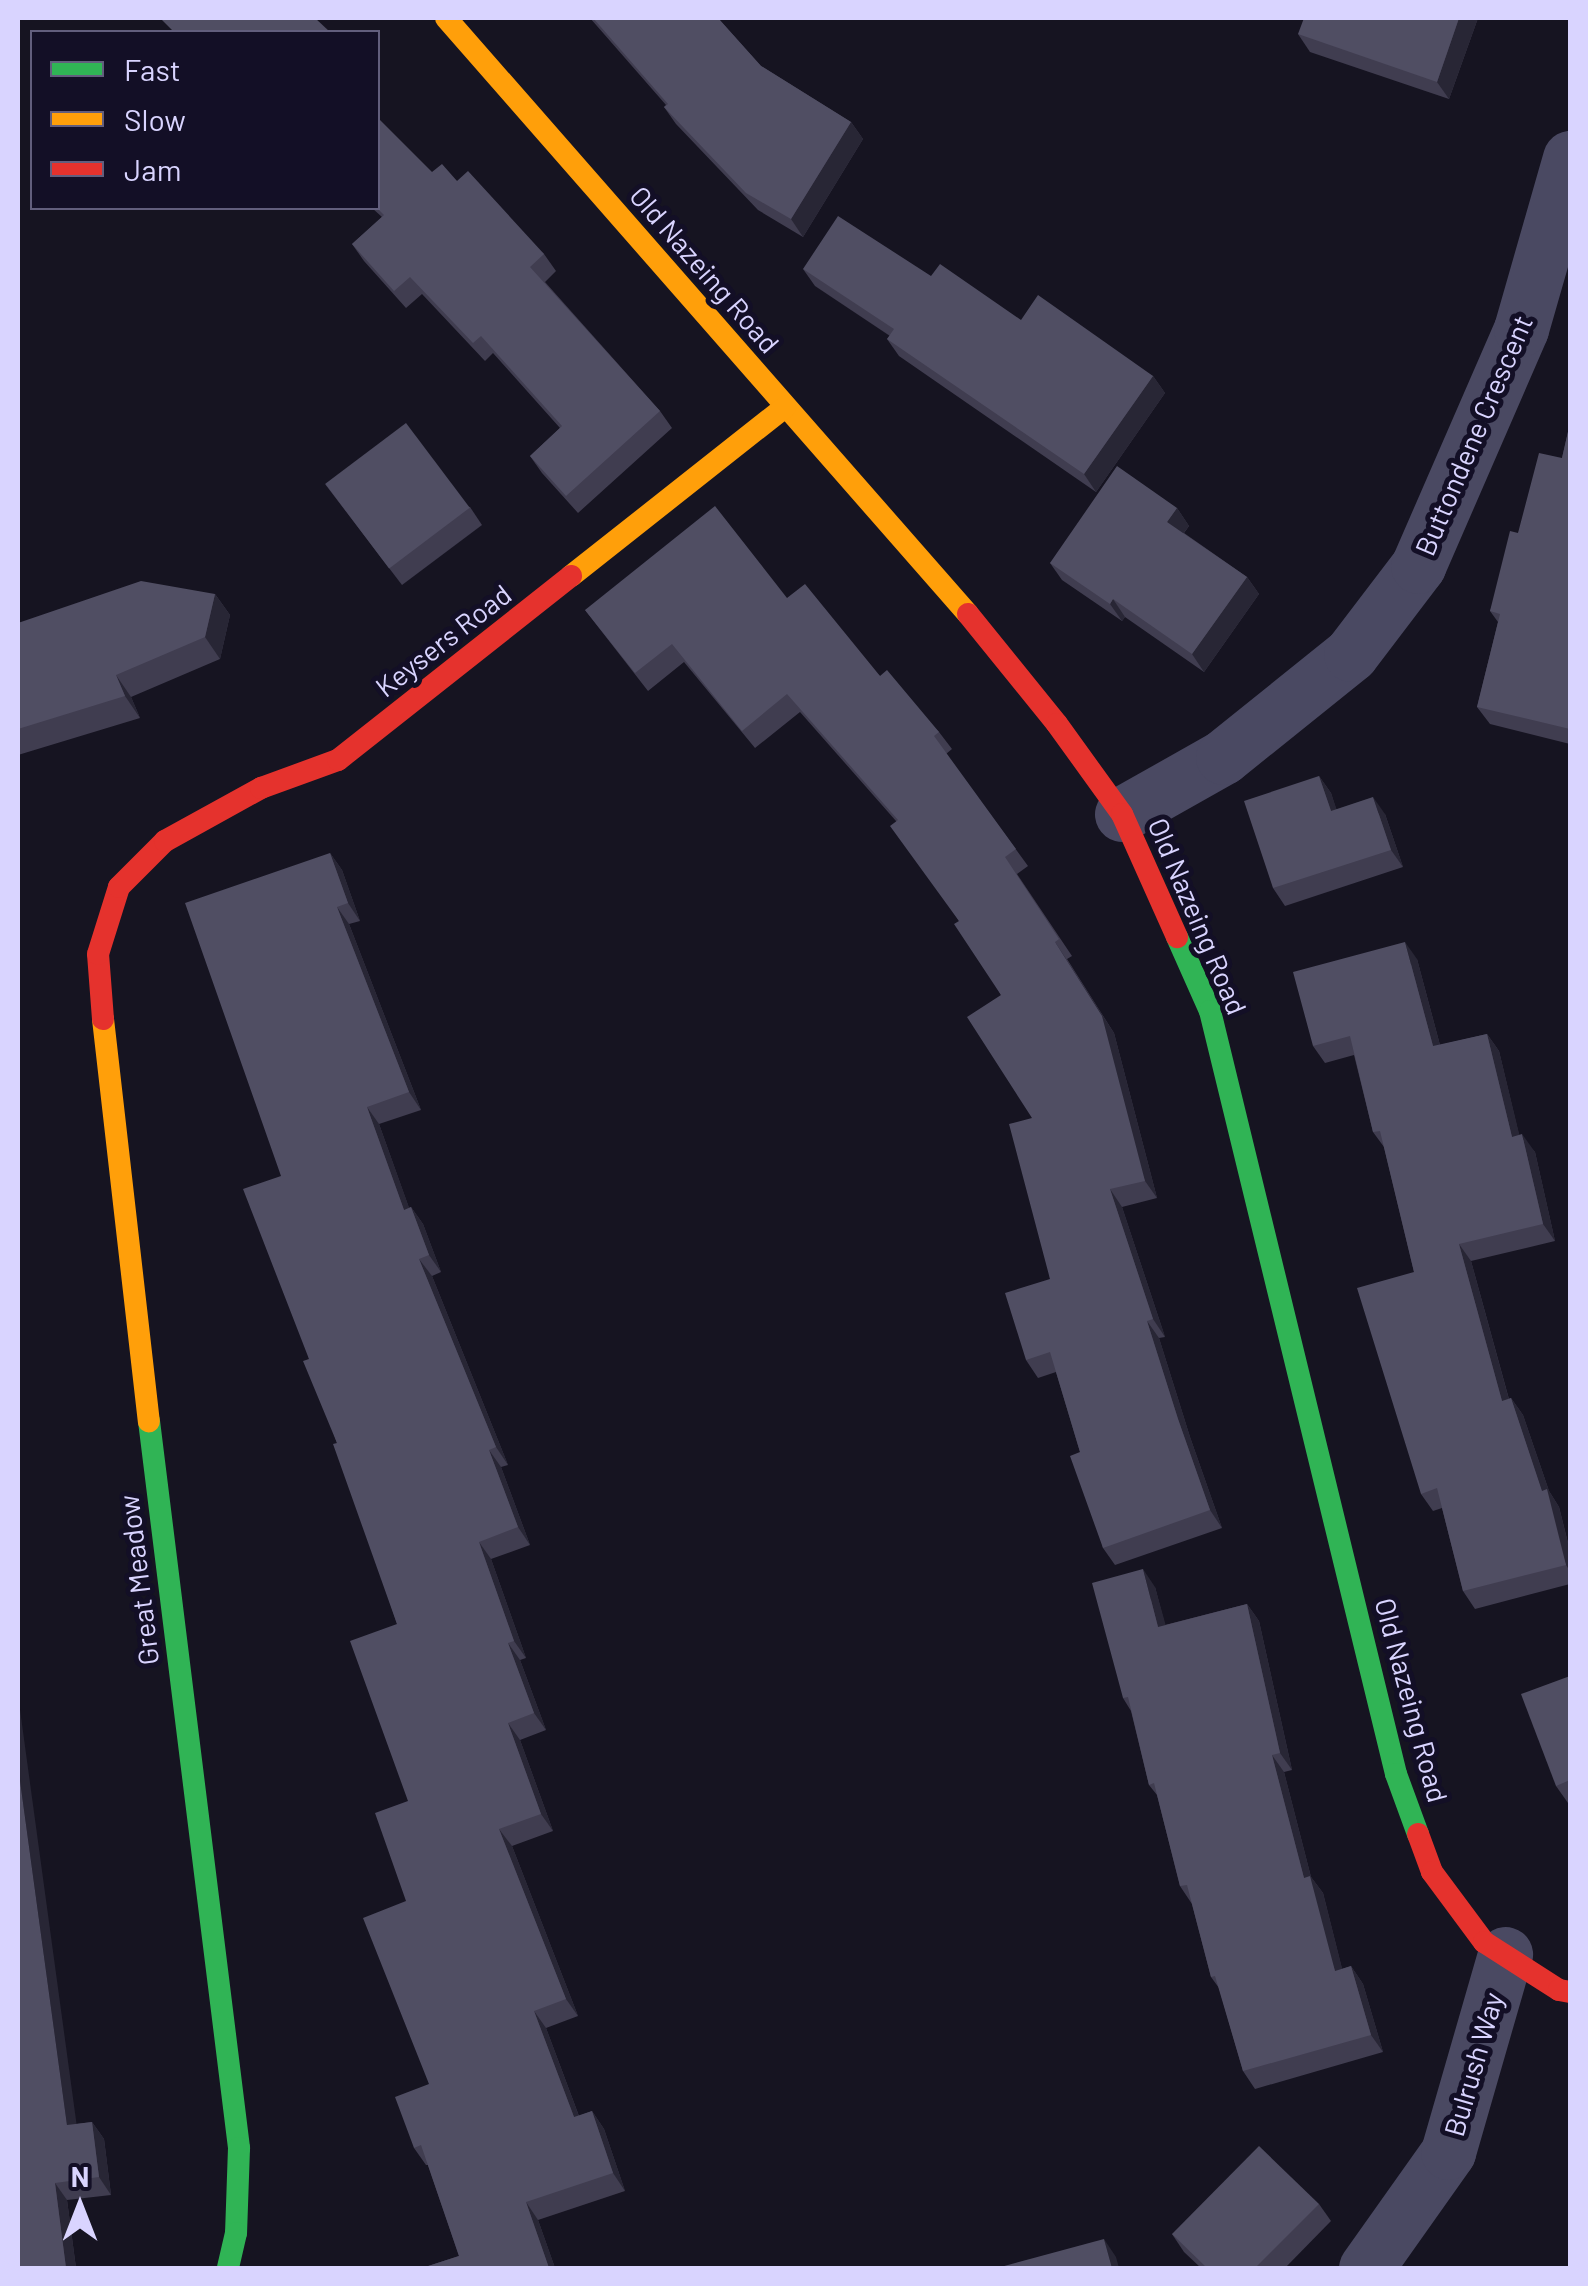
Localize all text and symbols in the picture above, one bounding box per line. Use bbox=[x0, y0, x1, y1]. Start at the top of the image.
legend bbox=[30, 30, 380, 210]
text: Fast bbox=[124, 51, 181, 87]
text: Slow bbox=[124, 101, 186, 137]
text: Jam bbox=[124, 151, 181, 187]
street label: Old Nazeing Road bbox=[623, 179, 787, 359]
street label: Buttondene Crescent bbox=[1407, 310, 1539, 560]
street label: Keysers Road bbox=[369, 577, 517, 703]
street label: Old Nazeing Road bbox=[1141, 813, 1255, 1019]
street label: Great Meadow bbox=[111, 1493, 165, 1667]
street label: Old Nazeing Road bbox=[1369, 1594, 1455, 1806]
street label: Bulrush Way bbox=[1436, 1988, 1510, 2140]
north arrow bbox=[30, 2156, 130, 2256]
text: N bbox=[71, 2159, 89, 2193]

